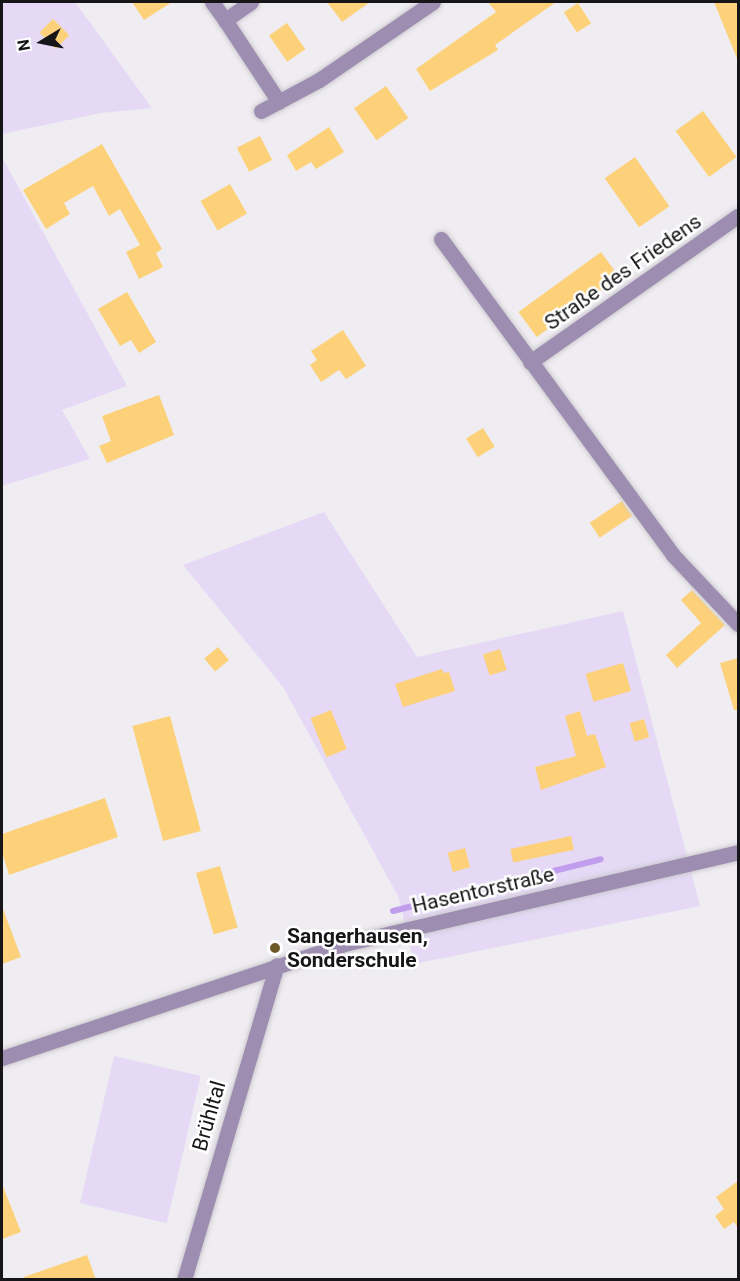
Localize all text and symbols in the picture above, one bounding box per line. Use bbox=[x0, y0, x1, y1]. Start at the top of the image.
north arrow bbox=[12, 12, 72, 72]
text: N bbox=[13, 38, 34, 52]
street label: Straße des Friedens bbox=[540, 208, 706, 336]
street label: Hasentorstraße bbox=[409, 861, 557, 919]
place label: Sangerhausen, Sonderschule bbox=[287, 923, 428, 973]
marker: Sangerhausen, Sonderschule bbox=[268, 941, 282, 955]
street label: Brühltal bbox=[187, 1078, 231, 1154]

